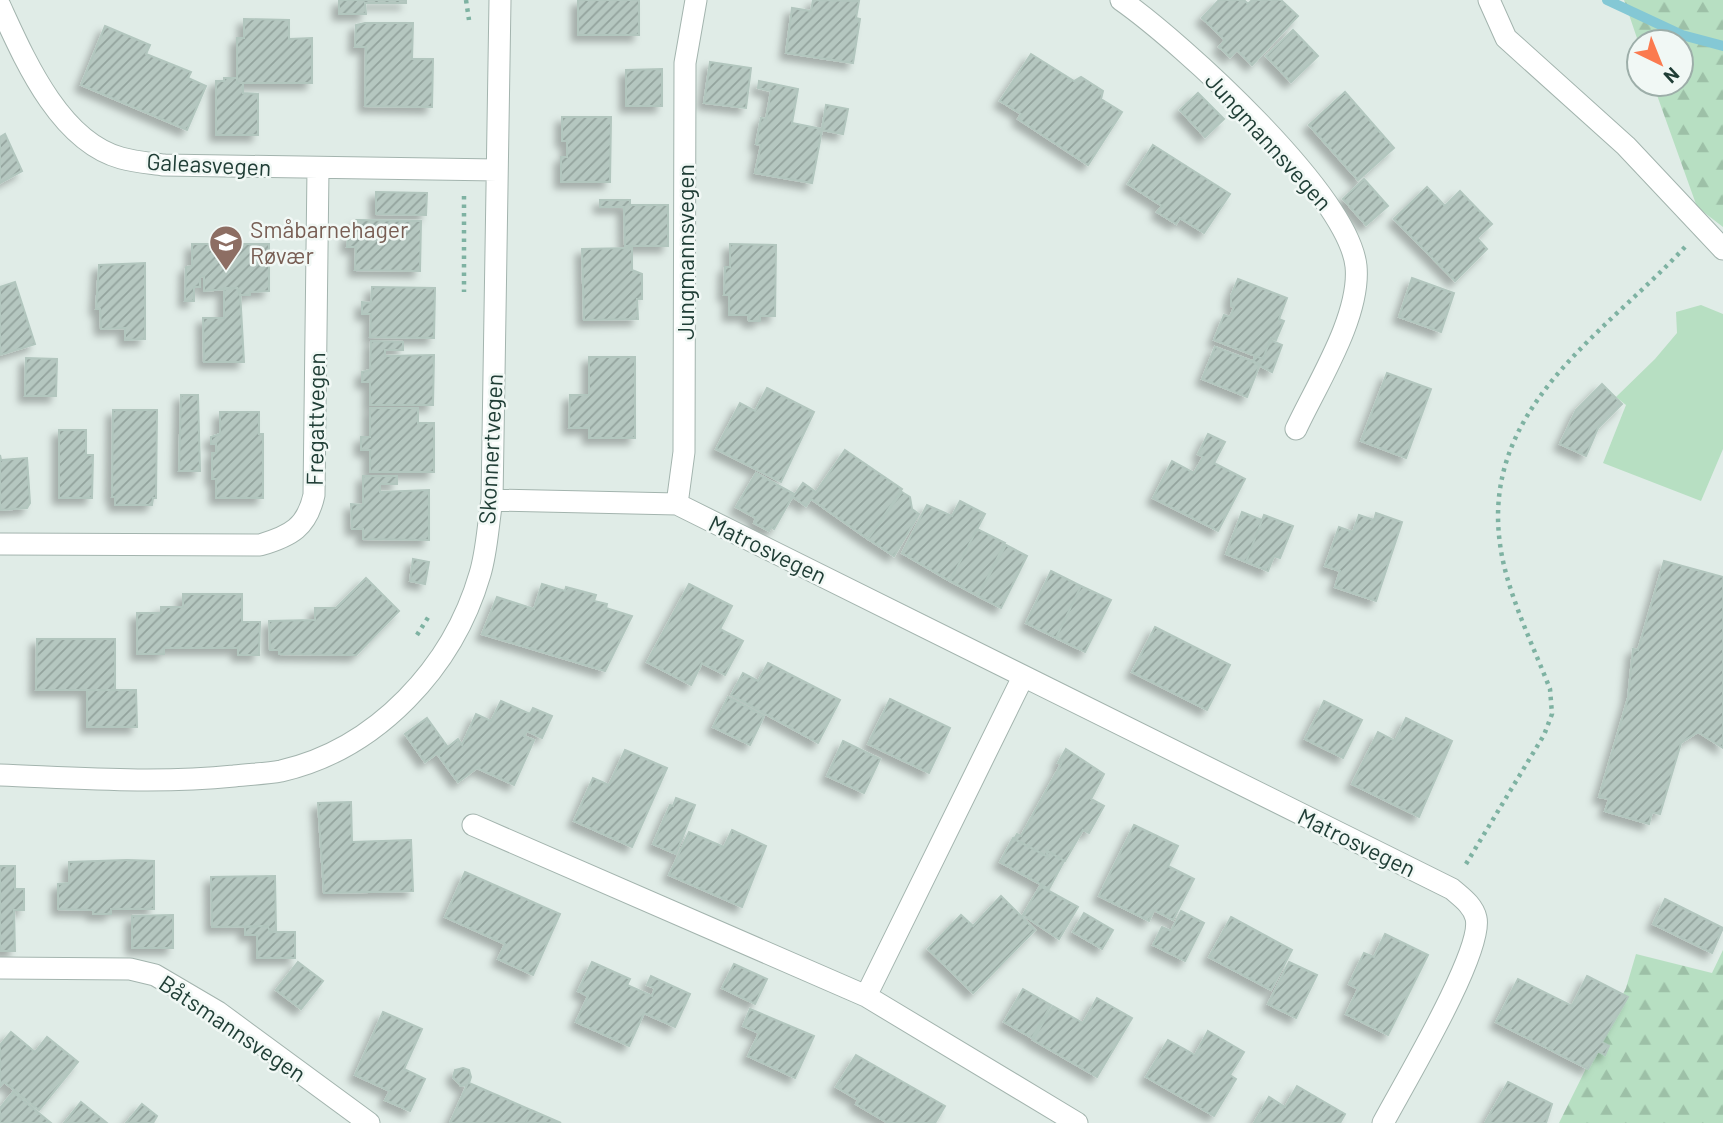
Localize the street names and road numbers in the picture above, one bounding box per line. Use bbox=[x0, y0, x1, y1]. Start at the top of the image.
street label: Jungmannsvegen bbox=[1200, 66, 1338, 216]
street label: Galeasvegen bbox=[146, 147, 272, 181]
street label: Jungmannsvegen bbox=[671, 164, 699, 340]
street label: Fregattvegen bbox=[300, 352, 330, 486]
street label: Skonnertvegen bbox=[472, 373, 508, 525]
street label: Matrosvegen bbox=[705, 508, 831, 590]
street label: Matrosvegen bbox=[1294, 801, 1420, 883]
street label: Båtsmannsvegen bbox=[154, 969, 312, 1087]

